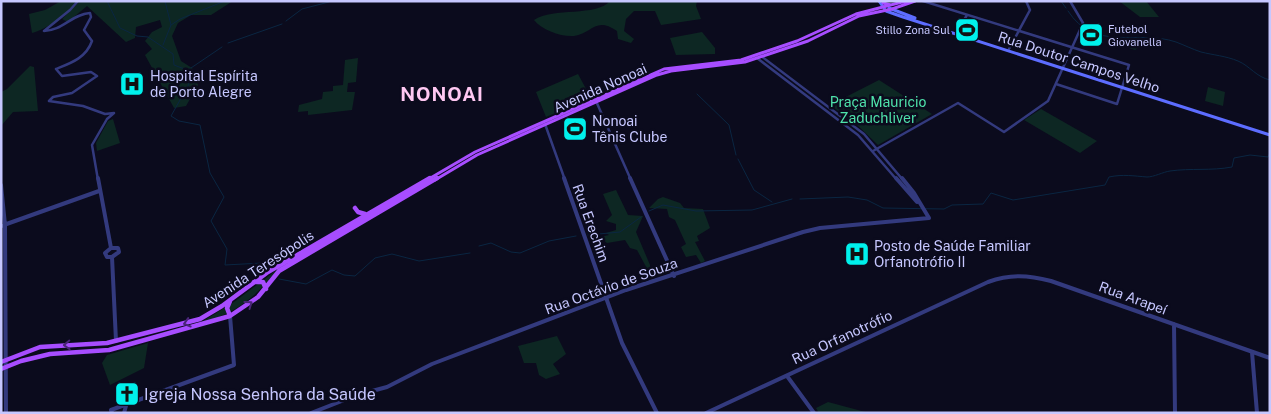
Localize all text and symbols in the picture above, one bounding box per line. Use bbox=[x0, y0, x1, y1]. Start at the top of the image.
sports icon: Stillo Zona Sul bbox=[954, 17, 980, 43]
sports icon: Futebol Giovanella bbox=[1078, 22, 1104, 48]
place label: Futebol Giovanella bbox=[1108, 23, 1162, 48]
place label: Stillo Zona Sul bbox=[875, 24, 950, 36]
street label: Rua Doutor Campos Velho bbox=[996, 28, 1162, 96]
street label: Avenida Nonoai bbox=[551, 60, 649, 116]
place label: Hospital Espírita de Porto Alegre bbox=[150, 68, 258, 100]
hospital icon: Hospital Espírita de Porto Alegre bbox=[119, 71, 145, 97]
district label: NONOAI bbox=[400, 83, 484, 105]
park label: Praça Mauricio Zaduchliver bbox=[830, 94, 926, 126]
place label: Nonoai Tênis Clube bbox=[592, 113, 667, 145]
sports icon: Nonoai Tênis Clube bbox=[562, 116, 588, 142]
street label: Rua Erechim bbox=[570, 182, 612, 264]
street label: Avenida Teresópolis bbox=[199, 227, 317, 311]
place label: Posto de Saúde Familiar Orfanotrófio II bbox=[874, 238, 1031, 270]
hospital icon: Posto de Saúde Familiar Orfanotrófio II bbox=[844, 241, 870, 267]
street label: Rua Octávio de Souza bbox=[542, 255, 680, 317]
street label: Rua Arapeí bbox=[1097, 278, 1170, 318]
one-way arrow bbox=[243, 301, 253, 310]
street label: Rua Orfanotrófio bbox=[789, 307, 895, 367]
one-way arrow bbox=[182, 317, 191, 328]
one-way arrow bbox=[63, 339, 71, 350]
church icon: Igreja Nossa Senhora da Saúde bbox=[114, 381, 140, 407]
place label: Igreja Nossa Senhora da Saúde bbox=[144, 385, 376, 404]

